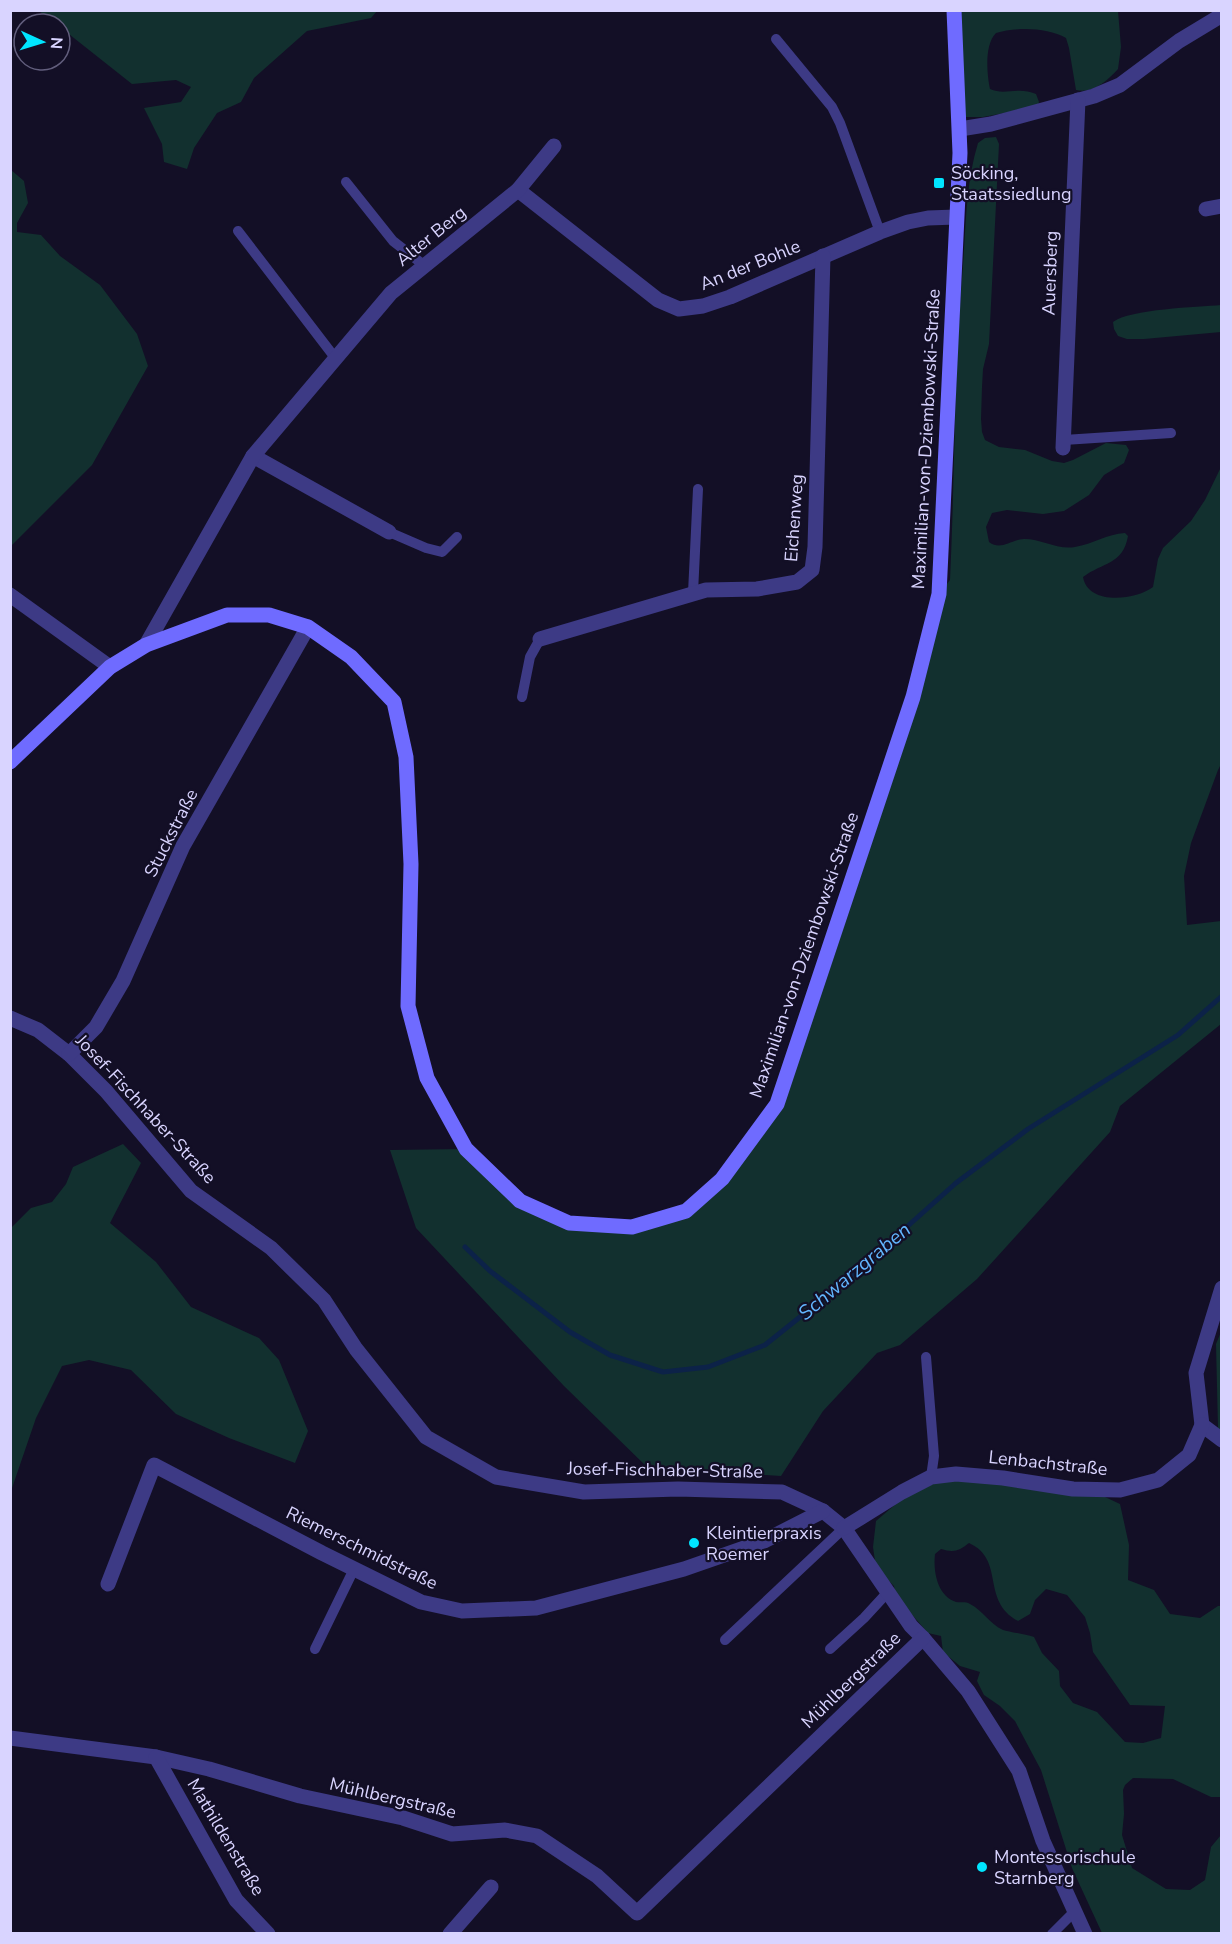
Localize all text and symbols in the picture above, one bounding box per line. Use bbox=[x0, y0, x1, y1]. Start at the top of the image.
north arrow bbox=[12, 12, 72, 72]
text: N bbox=[45, 36, 67, 50]
place label: Söcking, Staatssiedlung bbox=[951, 161, 1071, 206]
marker: Söcking, Staatssiedlung bbox=[932, 176, 946, 190]
street label: Alter Berg bbox=[391, 200, 471, 272]
street label: Auersberg bbox=[1037, 230, 1063, 316]
street label: An der Bohle bbox=[696, 234, 804, 296]
street label: Maximilian-von-Dziembowski-Straße bbox=[906, 288, 946, 590]
street label: Eichenweg bbox=[779, 473, 809, 563]
street label: Stuckstraße bbox=[139, 785, 203, 881]
street label: Maximilian-von-Dziembowski-Straße bbox=[744, 809, 864, 1101]
street label: Josef-Fischhaber-Straße bbox=[70, 1028, 222, 1189]
water label: Schwarzgraben bbox=[792, 1216, 916, 1327]
street label: Lenbachstraße bbox=[987, 1445, 1109, 1481]
street label: Josef-Fischhaber-Straße bbox=[566, 1456, 763, 1484]
street label: Riemerschmidstraße bbox=[282, 1501, 442, 1595]
place label: Kleintierpraxis Roemer bbox=[706, 1521, 822, 1566]
marker: Kleintierpraxis Roemer bbox=[687, 1536, 701, 1550]
street label: Mühlbergstraße bbox=[796, 1626, 906, 1734]
street label: Mühlbergstraße bbox=[327, 1772, 459, 1824]
street label: Mathildenstraße bbox=[182, 1774, 270, 1900]
place label: Montessorischule Starnberg bbox=[994, 1845, 1135, 1890]
marker: Montessorischule Starnberg bbox=[975, 1860, 989, 1874]

